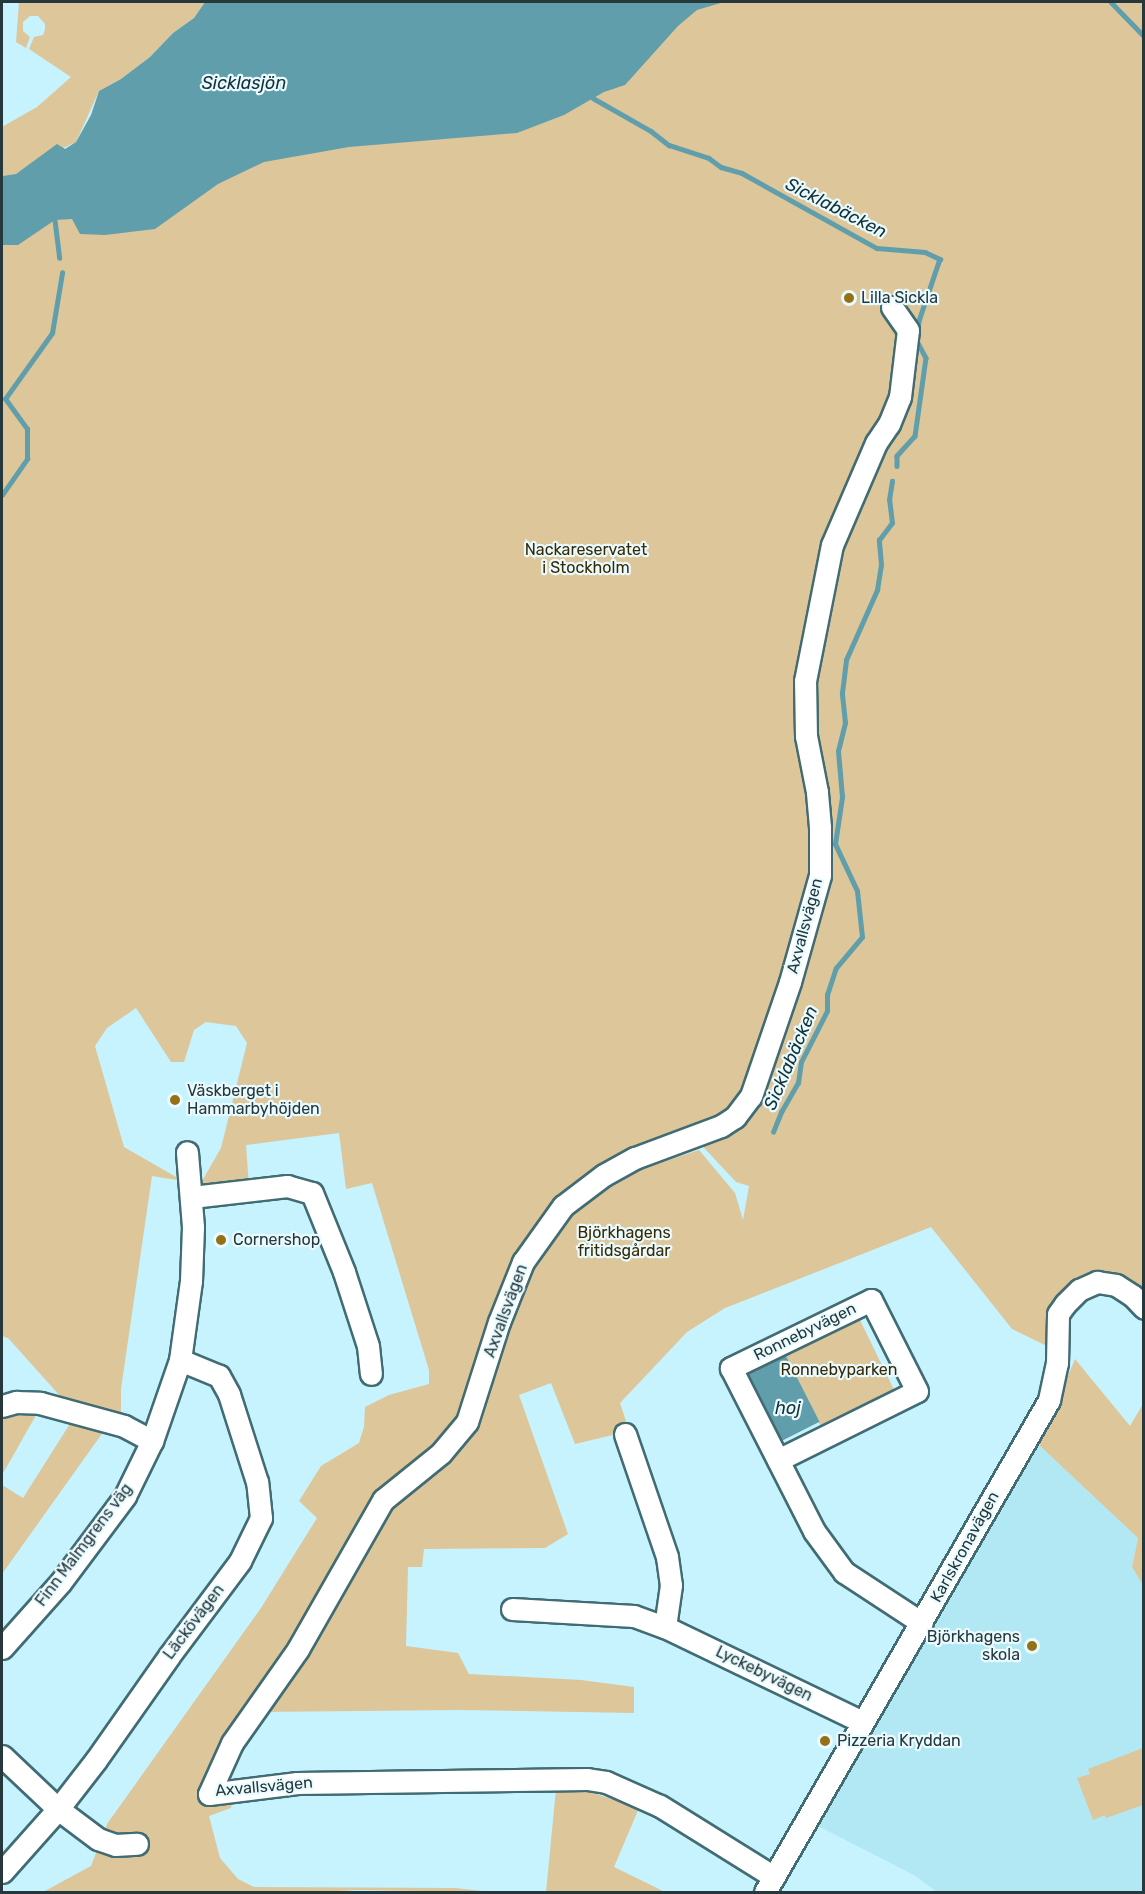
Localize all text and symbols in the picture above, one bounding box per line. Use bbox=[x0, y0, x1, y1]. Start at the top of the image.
water label: Sicklasjön bbox=[202, 72, 286, 94]
water label: Sicklabäcken bbox=[782, 173, 890, 243]
place label: Lilla Sickla bbox=[861, 288, 938, 308]
marker: Lilla Sickla bbox=[842, 291, 856, 305]
park label: Nackareservatet i Stockholm bbox=[525, 540, 647, 578]
street label: Axvallsvägen bbox=[783, 876, 827, 976]
water label: Sicklabäcken bbox=[759, 1003, 823, 1113]
place label: Väskberget i Hammarbyhöjden bbox=[187, 1081, 320, 1119]
marker: Väskberget i Hammarbyhöjden bbox=[168, 1093, 182, 1107]
park label: Björkhagens fritidsgårdar bbox=[577, 1223, 671, 1261]
place label: Cornershop bbox=[233, 1230, 320, 1250]
marker: Cornershop bbox=[214, 1233, 228, 1247]
street label: Axvallsvägen bbox=[480, 1262, 532, 1360]
street label: Ronnebyvägen bbox=[751, 1299, 859, 1365]
park label: Ronnebyparken bbox=[781, 1360, 897, 1380]
water label: hoj bbox=[775, 1397, 801, 1419]
street label: Finn Malmgrens väg bbox=[31, 1480, 137, 1610]
street label: Karlskronavägen bbox=[927, 1488, 1003, 1606]
street label: Läckövägen bbox=[160, 1581, 228, 1663]
place label: Björkhagens skola bbox=[927, 1627, 1020, 1665]
marker: Björkhagens skola bbox=[1025, 1639, 1039, 1653]
street label: Lyckebyvägen bbox=[712, 1642, 816, 1706]
place label: Pizzeria Kryddan bbox=[837, 1731, 961, 1751]
marker: Pizzeria Kryddan bbox=[818, 1734, 832, 1748]
street label: Axvallsvägen bbox=[214, 1773, 314, 1801]

